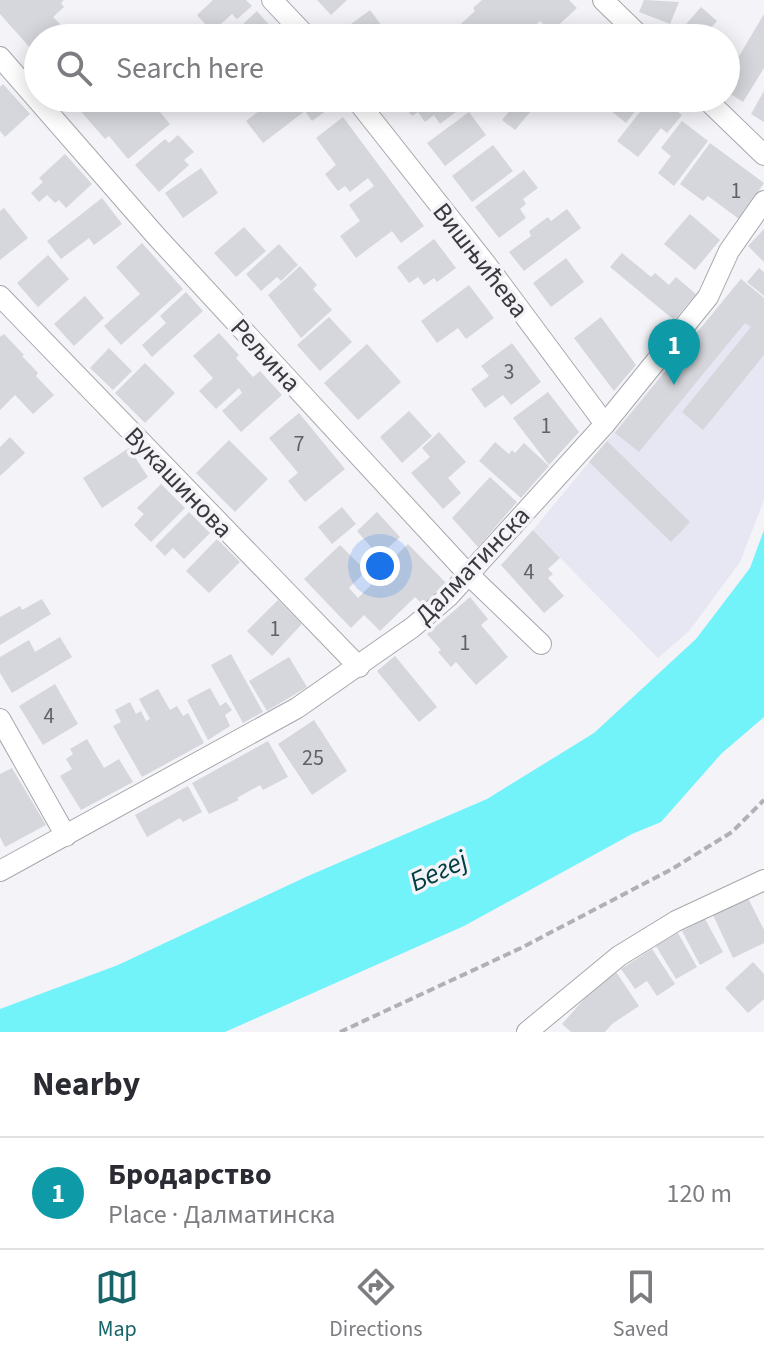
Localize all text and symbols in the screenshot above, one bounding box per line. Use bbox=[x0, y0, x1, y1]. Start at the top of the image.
search box bbox=[24, 24, 740, 112]
icon: search bbox=[52, 46, 96, 90]
text: Search here bbox=[116, 47, 264, 90]
house number: 1 bbox=[731, 175, 741, 207]
street label: Вишњићева bbox=[424, 195, 537, 326]
street label: Рељина bbox=[222, 310, 309, 400]
pin: 1 bbox=[648, 319, 700, 385]
house number: 3 bbox=[504, 356, 514, 388]
house number: 1 bbox=[541, 410, 551, 442]
street label: Вукашинова bbox=[116, 418, 241, 546]
house number: 7 bbox=[294, 428, 305, 460]
street label: Далматинска bbox=[406, 498, 538, 633]
your location bbox=[360, 546, 400, 586]
house number: 4 bbox=[524, 556, 535, 588]
house number: 1 bbox=[270, 613, 280, 645]
house number: 1 bbox=[460, 627, 470, 659]
house number: 4 bbox=[44, 700, 55, 732]
house number: 25 bbox=[302, 742, 324, 774]
water label: Бегеј bbox=[403, 840, 474, 902]
text: Nearby bbox=[32, 1060, 140, 1109]
text: Бродарство bbox=[108, 1153, 272, 1196]
text: 1 bbox=[51, 1175, 65, 1212]
text: 120 m bbox=[666, 1175, 732, 1212]
text: Place · Далматинска bbox=[108, 1196, 335, 1233]
tab: Map bbox=[95, 1265, 139, 1345]
tab: Directions bbox=[329, 1265, 422, 1345]
tab: Saved bbox=[613, 1265, 669, 1345]

